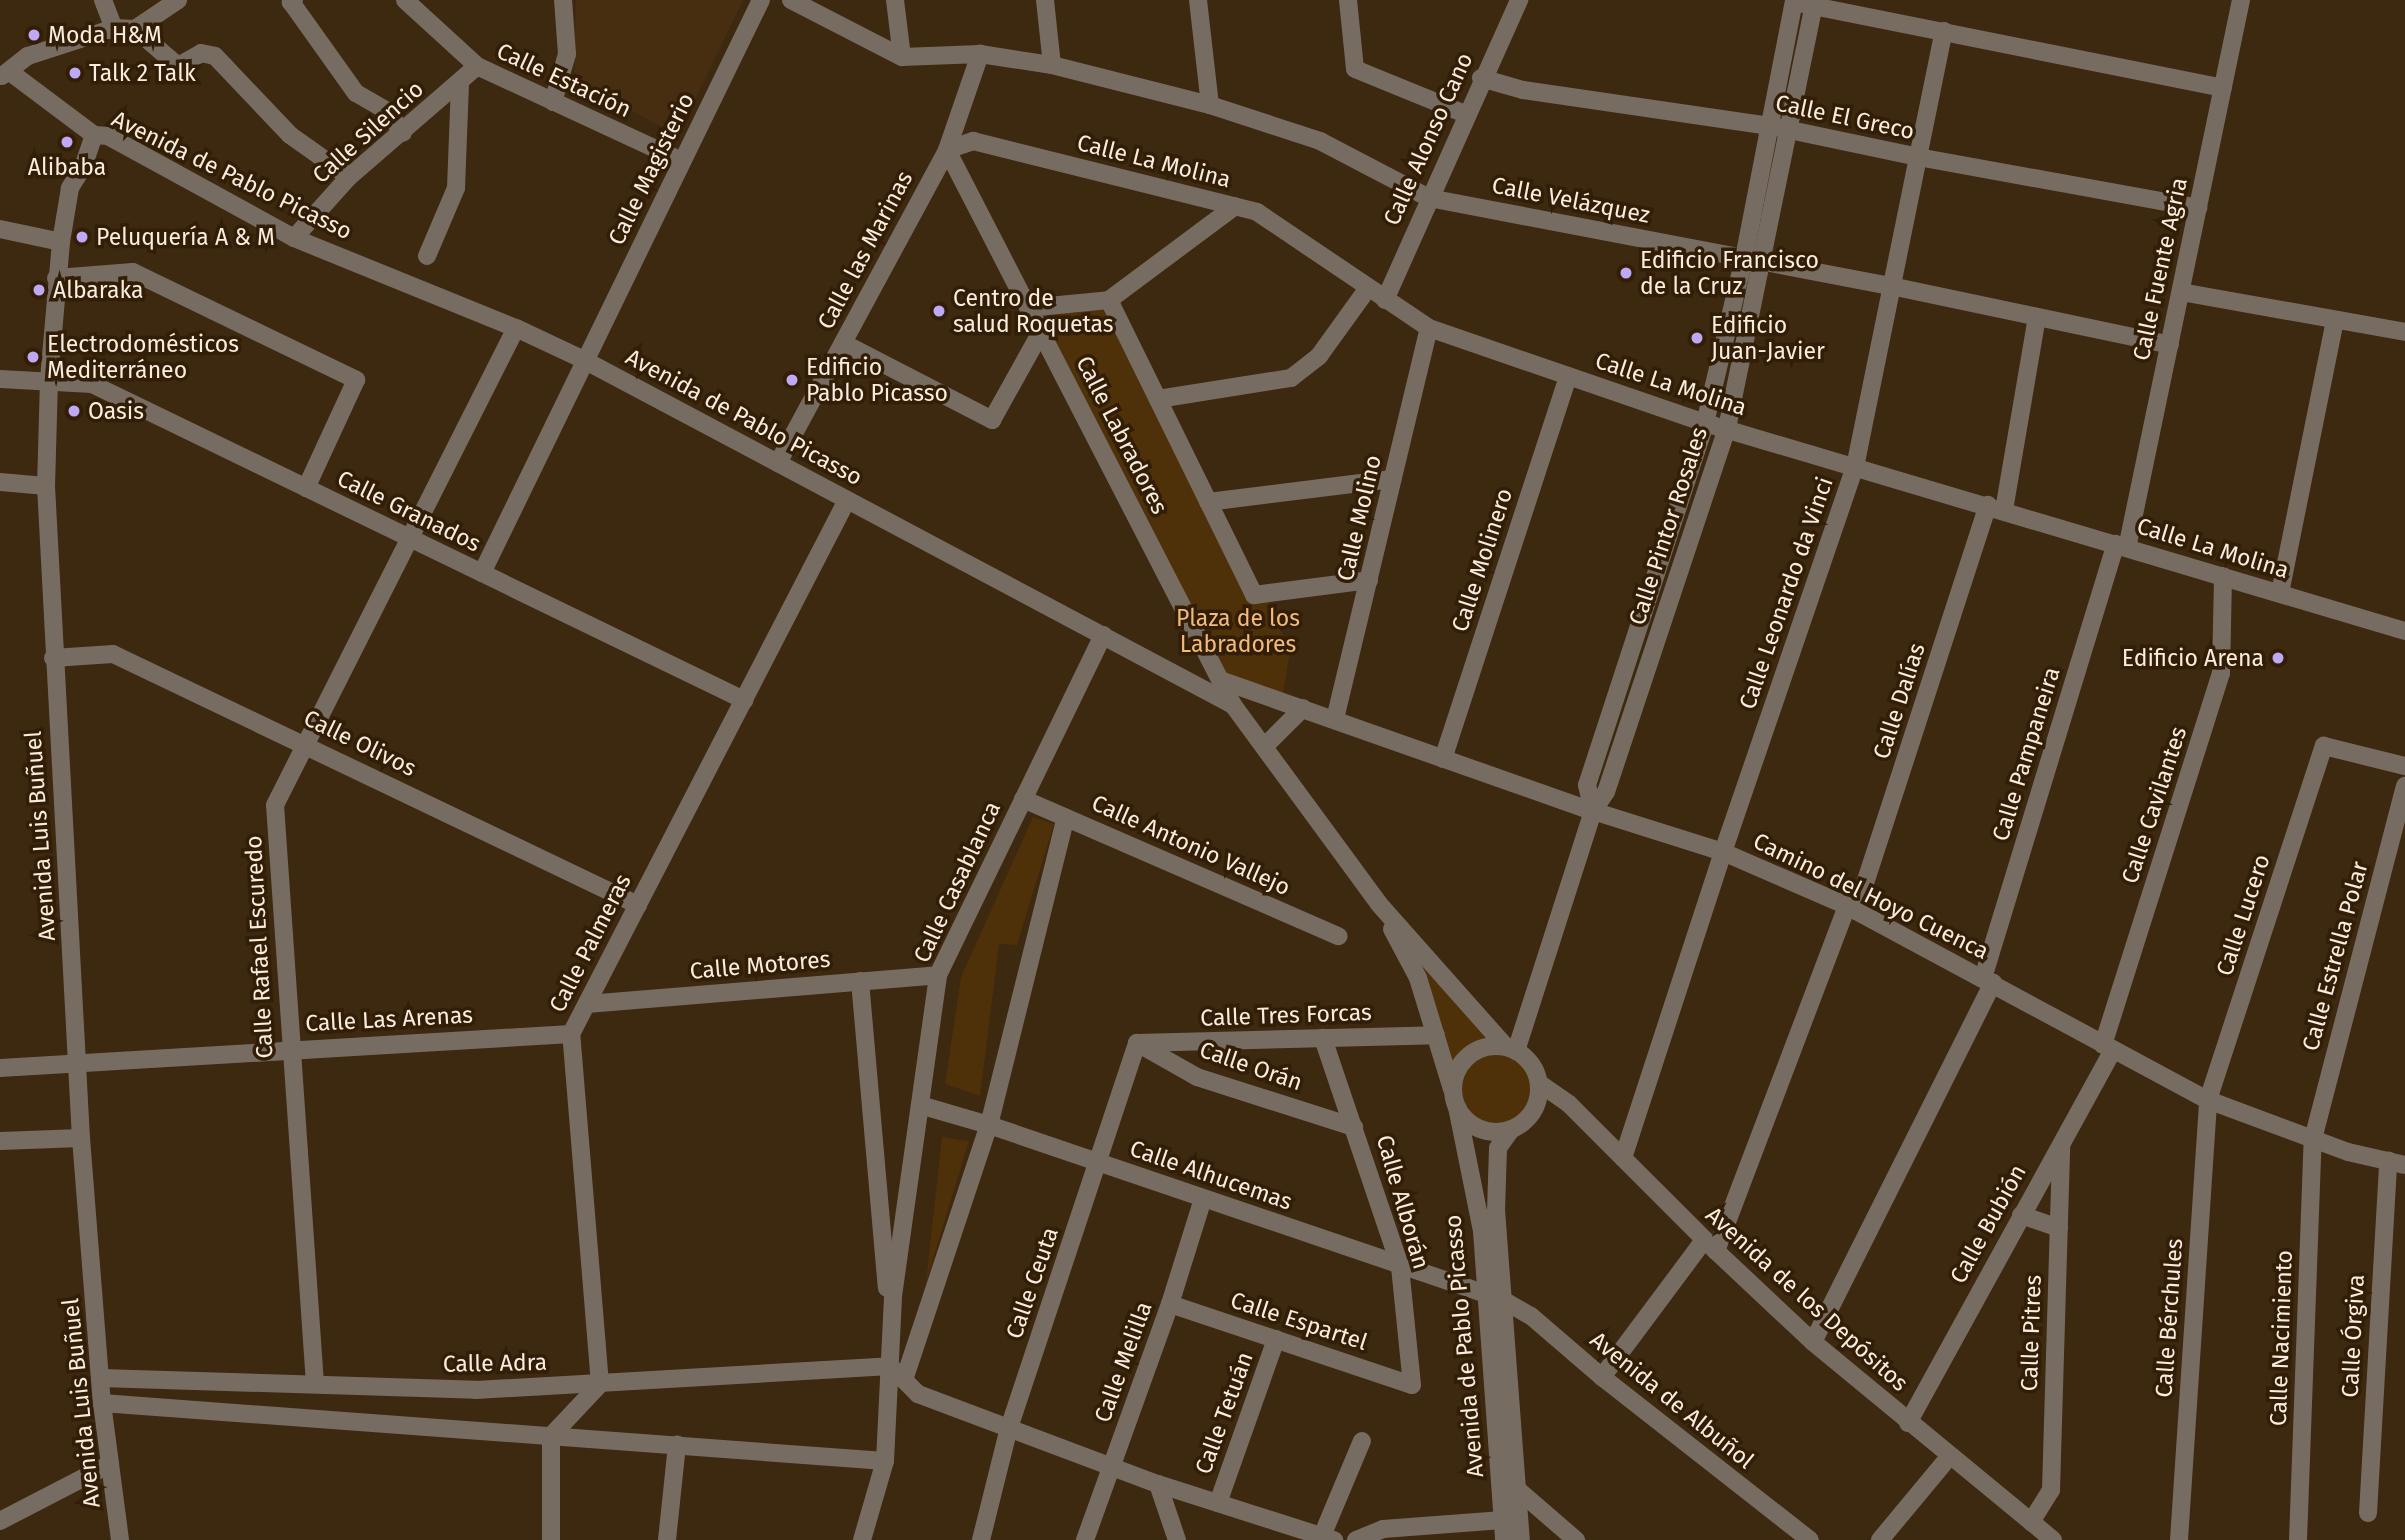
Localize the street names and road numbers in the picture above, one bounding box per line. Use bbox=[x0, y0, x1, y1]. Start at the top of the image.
street label: Calle Estación bbox=[493, 37, 635, 123]
street label: Calle Alonso Cano bbox=[1378, 48, 1478, 230]
street label: Calle Silencio bbox=[307, 75, 429, 189]
street label: Calle Magisterio bbox=[602, 89, 700, 249]
street label: Calle El Greco bbox=[1773, 89, 1917, 145]
street label: Avenida de Pablo Picasso bbox=[107, 105, 357, 245]
street label: Calle La Molina bbox=[1074, 129, 1234, 193]
street label: Calle las Marinas bbox=[812, 166, 918, 334]
street label: Calle Velázquez bbox=[1490, 171, 1652, 229]
street label: Calle Fuente Agria bbox=[2127, 175, 2193, 363]
street label: Avenida de Pablo Picasso bbox=[621, 343, 867, 491]
street label: Calle La Molina bbox=[1592, 347, 1750, 421]
street label: Calle Labradores bbox=[1070, 351, 1174, 519]
street label: Calle Pintor Rosales bbox=[1623, 424, 1713, 628]
street label: Calle Molino bbox=[1331, 452, 1387, 584]
street label: Calle Granados bbox=[333, 464, 485, 558]
street label: Calle Leonardo da Vinci bbox=[1733, 473, 1839, 713]
street label: Calle Molinero bbox=[1446, 485, 1518, 635]
street label: Calle La Molina bbox=[2134, 512, 2292, 584]
street label: Calle Dalías bbox=[1867, 640, 1931, 762]
street label: Calle Pampaneira bbox=[1986, 664, 2066, 844]
street label: Calle Olivos bbox=[299, 704, 421, 782]
street label: Calle Cavilantes bbox=[2116, 723, 2192, 887]
street label: Avenida Luis Buñuel bbox=[19, 730, 61, 942]
street label: Calle Antonio Vallejo bbox=[1087, 789, 1295, 901]
street label: Calle Casablanca bbox=[908, 797, 1006, 967]
street label: Camino del Hoyo Cuenca bbox=[1749, 827, 1993, 965]
street label: Calle Rafael Escuredo bbox=[239, 835, 279, 1059]
street label: Calle Lucero bbox=[2210, 851, 2276, 979]
street label: Calle Estrella Polar bbox=[2296, 858, 2374, 1054]
street label: Calle Palmeras bbox=[543, 869, 637, 1017]
street label: Calle Motores bbox=[689, 945, 831, 985]
street label: Calle Tres Forcas bbox=[1200, 998, 1372, 1032]
street label: Calle Las Arenas bbox=[305, 1001, 473, 1037]
street label: Calle Orán bbox=[1196, 1036, 1306, 1096]
street label: Calle Alborán bbox=[1371, 1132, 1435, 1272]
street label: Calle Alhucemas bbox=[1126, 1134, 1296, 1216]
street label: Calle Bubión bbox=[1944, 1160, 2032, 1288]
street label: Avenida de los Depósitos bbox=[1700, 1201, 1914, 1397]
street label: Avenida de Pablo Picasso bbox=[1439, 1213, 1489, 1479]
street label: Calle Ceuta bbox=[1000, 1224, 1064, 1342]
street label: Calle Bérchules bbox=[2150, 1238, 2188, 1398]
street label: Calle Nacimiento bbox=[2264, 1249, 2298, 1427]
street label: Calle Pitres bbox=[2015, 1274, 2047, 1392]
street label: Calle Órgiva bbox=[2336, 1274, 2370, 1398]
street label: Calle Espartel bbox=[1227, 1286, 1371, 1356]
street label: Avenida Luis Buñuel bbox=[56, 1297, 106, 1509]
street label: Calle Melilla bbox=[1088, 1298, 1158, 1426]
street label: Avenida de Albuñol bbox=[1585, 1326, 1759, 1474]
street label: Calle Adra bbox=[443, 1348, 547, 1378]
street label: Calle Tetuán bbox=[1189, 1348, 1259, 1478]

